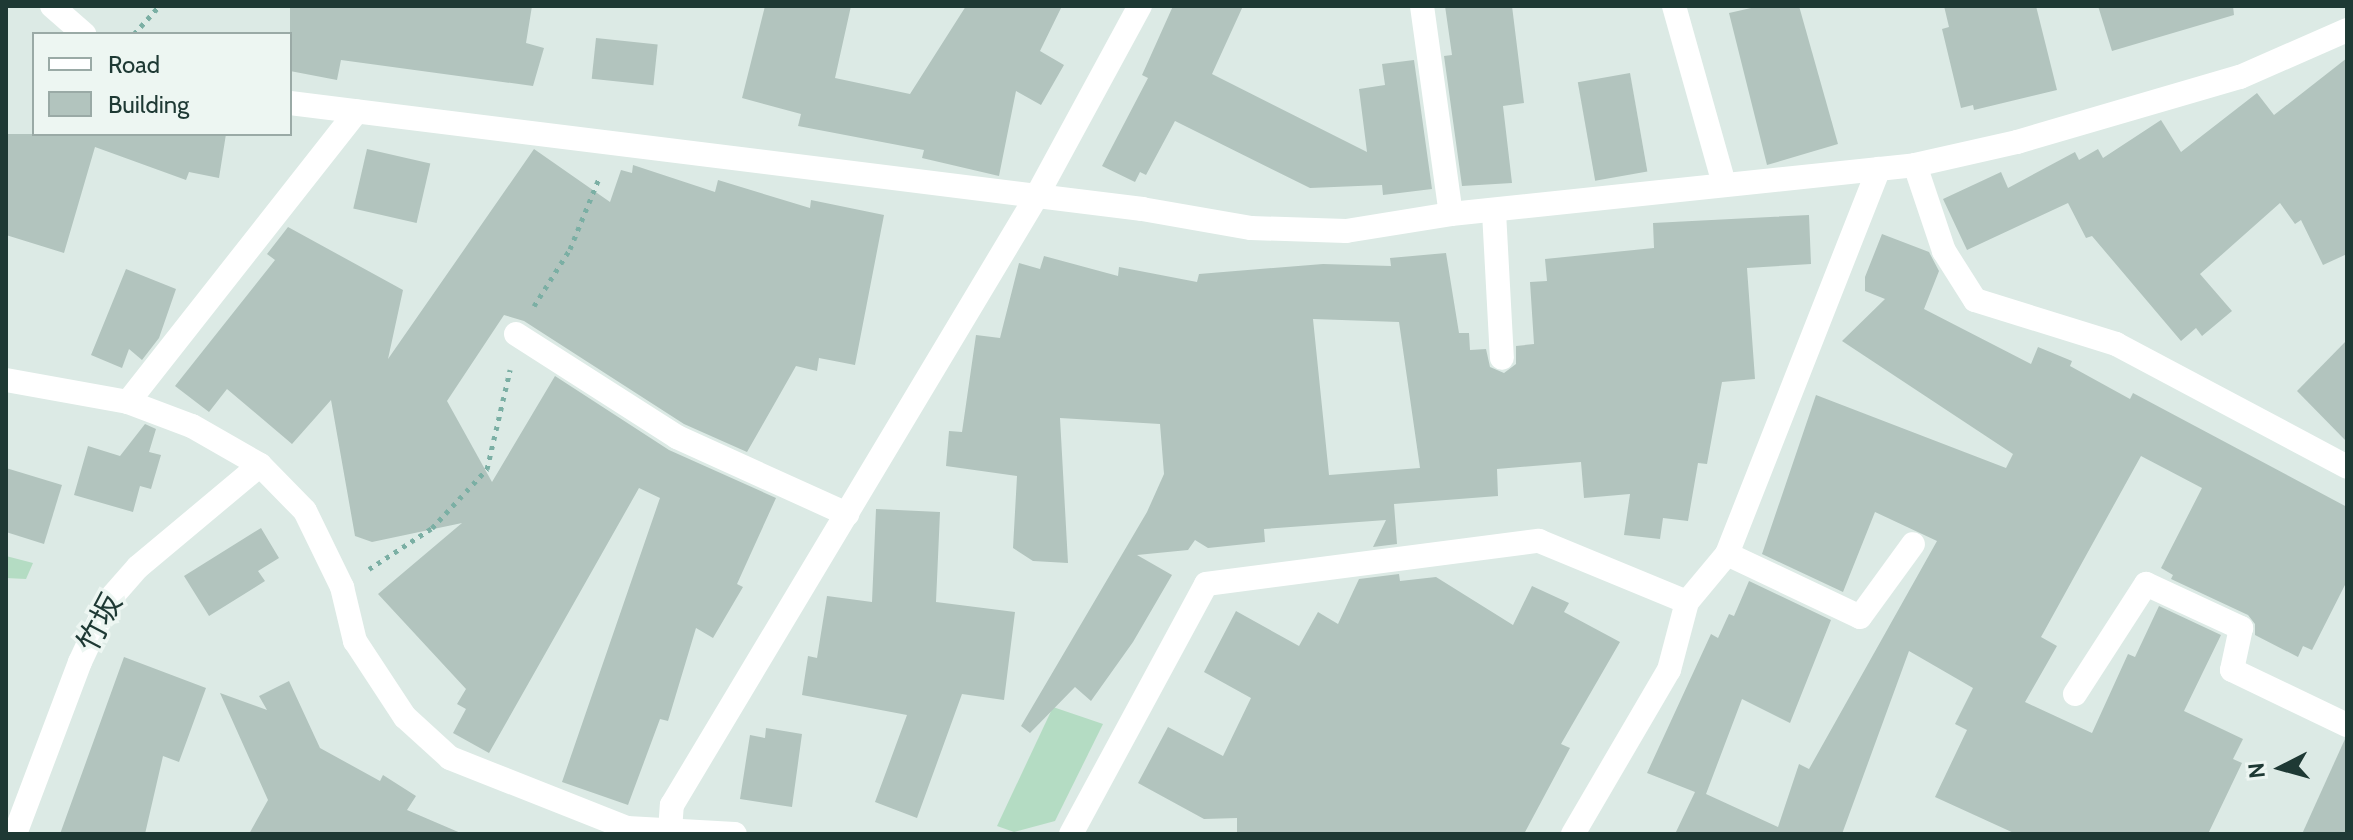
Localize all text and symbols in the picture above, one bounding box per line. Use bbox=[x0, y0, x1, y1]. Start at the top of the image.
legend bbox=[32, 32, 292, 136]
text: Road bbox=[108, 50, 160, 79]
text: Building bbox=[108, 90, 189, 119]
street label: 竹坂 bbox=[70, 588, 130, 658]
north arrow bbox=[2241, 728, 2321, 808]
text: N bbox=[2242, 761, 2271, 780]

